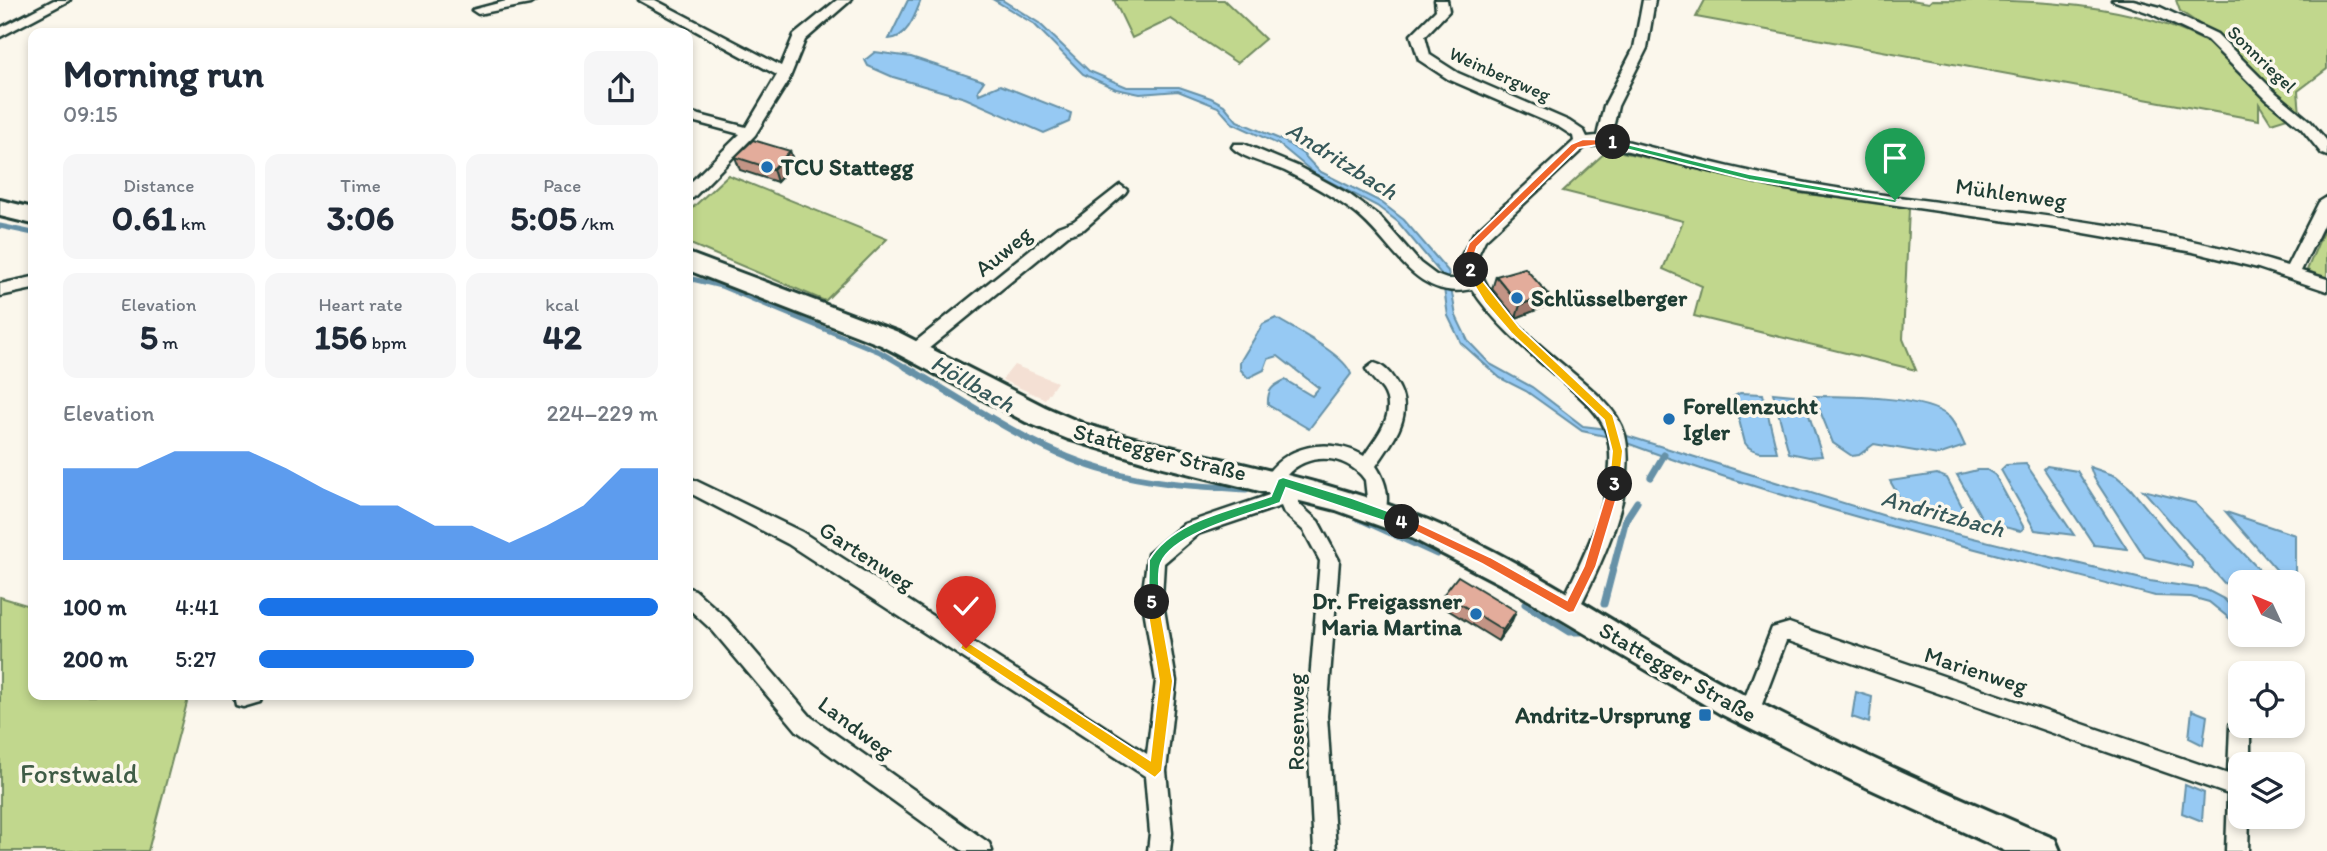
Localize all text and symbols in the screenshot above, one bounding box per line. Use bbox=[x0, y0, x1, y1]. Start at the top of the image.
street label: Sonnriegel bbox=[2223, 20, 2302, 98]
street label: Weinbergweg bbox=[1446, 41, 1554, 107]
text: Morning run bbox=[63, 51, 264, 97]
button: share bbox=[584, 51, 658, 125]
text: 09:15 bbox=[63, 100, 118, 128]
water label: Andritzbach bbox=[1281, 115, 1403, 206]
pin: 1 bbox=[1596, 124, 1630, 160]
pin bbox=[1865, 128, 1925, 200]
text: 1 bbox=[1608, 130, 1617, 153]
icon: arrive bbox=[1876, 139, 1914, 177]
place label: TCU Stattegg bbox=[780, 153, 915, 181]
marker: TCU Stattegg bbox=[759, 159, 775, 175]
street label: Mühlenweg bbox=[1954, 171, 2069, 215]
text: Distance bbox=[123, 174, 194, 197]
text: Time bbox=[340, 174, 381, 197]
text: Pace bbox=[543, 174, 581, 197]
text: 0.61 bbox=[112, 197, 177, 239]
text: 3:06 bbox=[327, 197, 394, 239]
text: 5:05 bbox=[510, 197, 577, 239]
text: km bbox=[177, 212, 206, 235]
text: /km bbox=[577, 212, 614, 235]
street label: Auweg bbox=[969, 219, 1037, 282]
pin: 2 bbox=[1454, 252, 1488, 288]
text: 2 bbox=[1466, 258, 1476, 281]
place label: Schlüsselberger bbox=[1531, 284, 1688, 312]
marker: Schlüsselberger bbox=[1509, 290, 1525, 306]
text: Elevation bbox=[121, 293, 197, 316]
text: Heart rate bbox=[318, 293, 403, 316]
text: kcal bbox=[545, 293, 579, 316]
text: 5 bbox=[140, 316, 158, 358]
text: 156 bbox=[314, 316, 367, 358]
text: 42 bbox=[542, 316, 582, 358]
text: m bbox=[158, 331, 178, 354]
text: bpm bbox=[367, 331, 407, 354]
water label: Höllbach bbox=[926, 348, 1020, 419]
place label: Forellenzucht Igler bbox=[1683, 392, 1818, 446]
text: Elevation bbox=[63, 399, 154, 427]
text: 224–229 m bbox=[546, 399, 658, 427]
marker: Forellenzucht Igler bbox=[1661, 411, 1677, 427]
street label: Stattegger Straße bbox=[1071, 417, 1249, 487]
pin: 3 bbox=[1598, 466, 1632, 502]
text: 3 bbox=[1609, 472, 1620, 495]
water label: Andritzbach bbox=[1879, 483, 2008, 543]
pin: 4 bbox=[1384, 504, 1420, 540]
text: 4 bbox=[1396, 510, 1407, 533]
street label: Gartenweg bbox=[814, 515, 920, 597]
north arrow bbox=[2228, 570, 2305, 648]
map controls bbox=[2228, 570, 2305, 829]
pin bbox=[936, 576, 996, 648]
pin: 5 bbox=[1134, 584, 1170, 620]
icon: check bbox=[947, 587, 985, 625]
place label: Dr. Freigassner Maria Martina bbox=[1312, 587, 1463, 641]
text: 5 bbox=[1147, 590, 1156, 613]
text: 100 m bbox=[63, 593, 127, 621]
text: 4:41 bbox=[175, 593, 219, 621]
marker: Dr. Freigassner Maria Martina bbox=[1468, 606, 1484, 622]
street label: Stattegger Straße bbox=[1594, 616, 1762, 728]
street label: Marienweg bbox=[1921, 640, 2031, 700]
text: 200 m bbox=[63, 645, 128, 673]
text: 5:27 bbox=[175, 645, 216, 673]
button: locate bbox=[2228, 661, 2305, 738]
street label: Rosenweg bbox=[1282, 673, 1310, 771]
street label: Landweg bbox=[813, 690, 899, 765]
place label: Andritz-Ursprung bbox=[1514, 701, 1692, 729]
marker: Andritz-Ursprung bbox=[1697, 707, 1713, 723]
button: layers bbox=[2228, 752, 2305, 829]
park label: Forstwald bbox=[20, 756, 138, 790]

